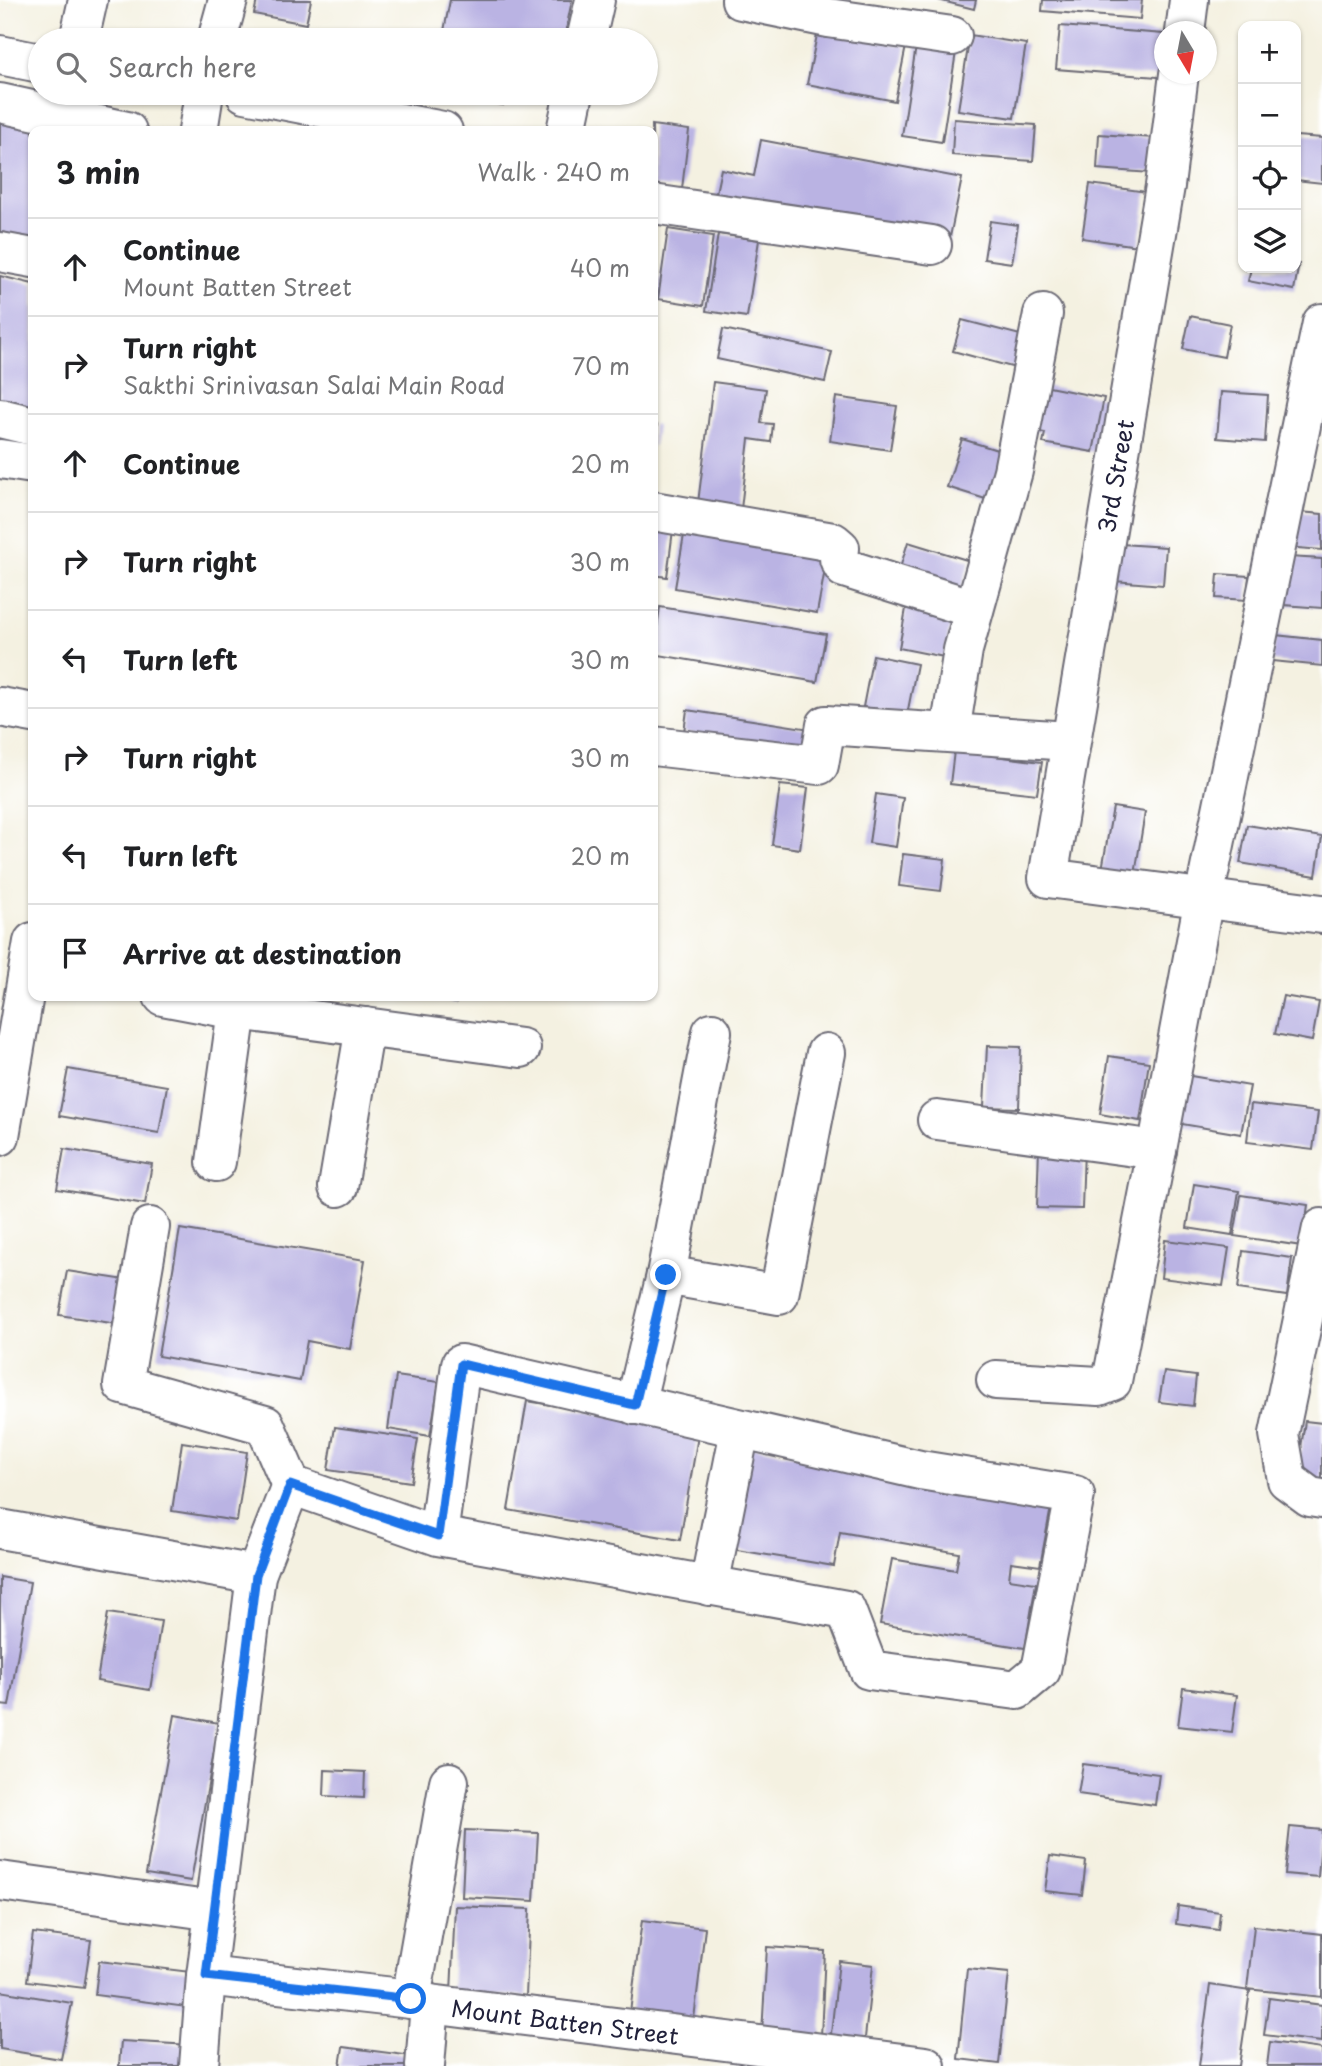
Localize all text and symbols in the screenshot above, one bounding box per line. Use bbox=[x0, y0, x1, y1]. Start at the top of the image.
north arrow bbox=[1154, 21, 1217, 84]
map controls bbox=[1238, 21, 1301, 273]
button: + bbox=[1238, 21, 1301, 84]
search box bbox=[28, 28, 658, 105]
text: Search here bbox=[108, 47, 257, 86]
icon: search bbox=[52, 48, 90, 86]
button: − bbox=[1238, 84, 1301, 147]
button: locate bbox=[1238, 147, 1301, 210]
text: 3 min bbox=[56, 149, 141, 194]
text: Walk · 240 m bbox=[478, 154, 630, 189]
button: layers bbox=[1238, 210, 1301, 273]
text: Continue bbox=[123, 230, 240, 269]
icon: ahead bbox=[56, 248, 94, 286]
text: 40 m bbox=[570, 250, 630, 285]
text: Mount Batten Street bbox=[123, 269, 352, 304]
text: Turn right bbox=[123, 328, 257, 367]
icon: right bbox=[56, 346, 94, 384]
text: 70 m bbox=[572, 348, 630, 383]
text: Sakthi Srinivasan Salai Main Road bbox=[123, 367, 505, 402]
street label: 3rd Street bbox=[1088, 417, 1142, 535]
icon: ahead bbox=[56, 444, 94, 482]
text: Continue bbox=[123, 444, 240, 483]
text: 20 m bbox=[571, 446, 630, 481]
icon: right bbox=[56, 542, 94, 580]
text: Turn right bbox=[123, 542, 257, 581]
text: 30 m bbox=[569, 544, 630, 579]
icon: left bbox=[56, 640, 94, 678]
text: Turn left bbox=[123, 640, 238, 679]
text: 30 m bbox=[569, 642, 630, 677]
icon: right bbox=[56, 738, 94, 776]
text: Turn right bbox=[123, 738, 257, 777]
text: 30 m bbox=[569, 740, 630, 775]
icon: left bbox=[56, 836, 94, 874]
text: Turn left bbox=[123, 836, 238, 875]
text: 20 m bbox=[571, 838, 630, 873]
icon: arrive bbox=[56, 934, 94, 972]
text: Arrive at destination bbox=[123, 934, 402, 973]
route end bbox=[650, 1259, 681, 1290]
route start bbox=[395, 1983, 426, 2014]
street label: Mount Batten Street bbox=[449, 1989, 681, 2052]

